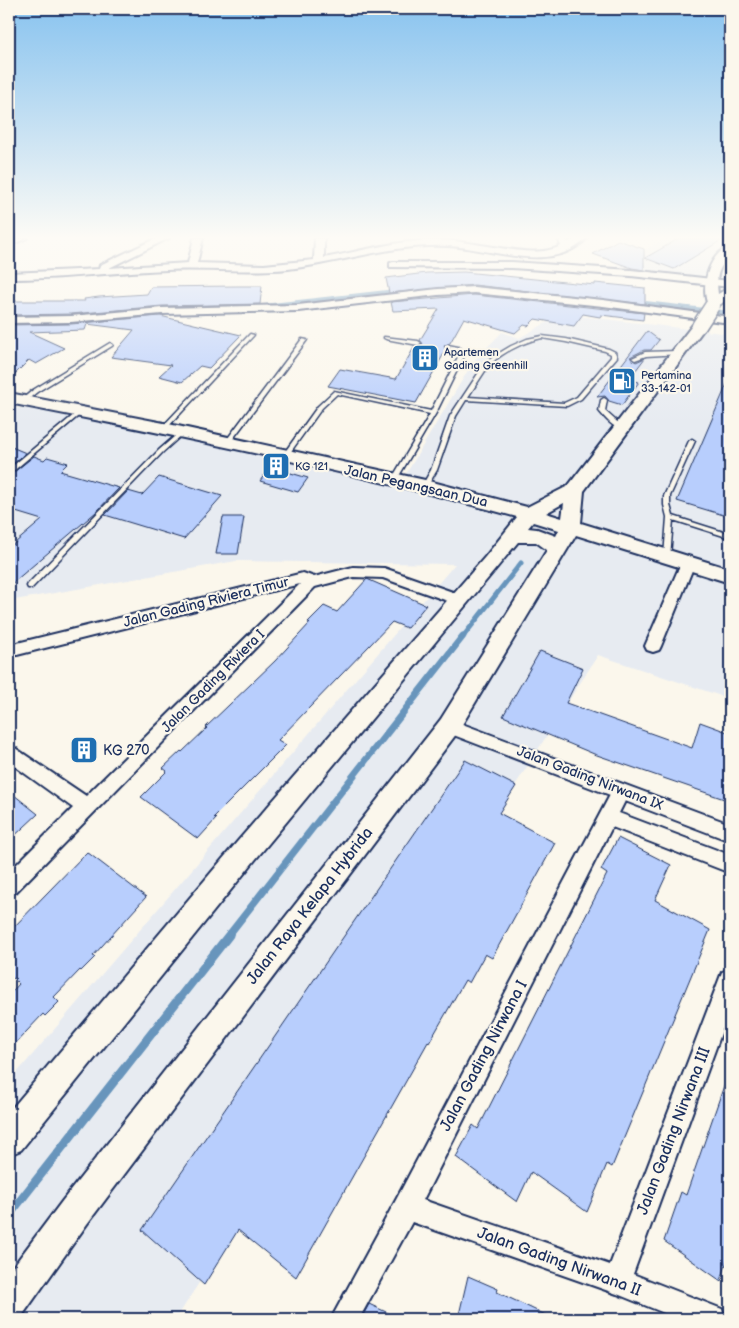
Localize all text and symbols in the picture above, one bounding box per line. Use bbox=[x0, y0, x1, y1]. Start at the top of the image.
building icon: Apartemen Gading Greenhill bbox=[410, 343, 440, 373]
place label: Apartemen Gading Greenhill bbox=[444, 346, 528, 372]
fuel station icon: Pertamina 33-142-01 bbox=[607, 366, 637, 396]
place label: Pertamina 33-142-01 bbox=[641, 369, 691, 395]
building icon: KG 121 bbox=[261, 451, 291, 481]
place label: KG 121 bbox=[295, 460, 328, 473]
street label: Jalan Pegangsaan Dua bbox=[343, 461, 489, 511]
street label: Jalan Gading Riviera Timur bbox=[122, 573, 291, 631]
street label: Jalan Gading Riviera I bbox=[158, 626, 268, 736]
building icon: KG 270 bbox=[69, 735, 99, 765]
place label: KG 270 bbox=[103, 742, 150, 759]
street label: Jalan Gading Nirwana IX bbox=[515, 742, 665, 814]
street label: Jalan Raya Kelapa Hybrida bbox=[243, 824, 377, 988]
street label: Jalan Gading Nirwana I bbox=[436, 977, 532, 1135]
street label: Jalan Gading Nirwana III bbox=[633, 1044, 715, 1218]
street label: Jalan Gading Nirwana II bbox=[474, 1223, 644, 1301]

